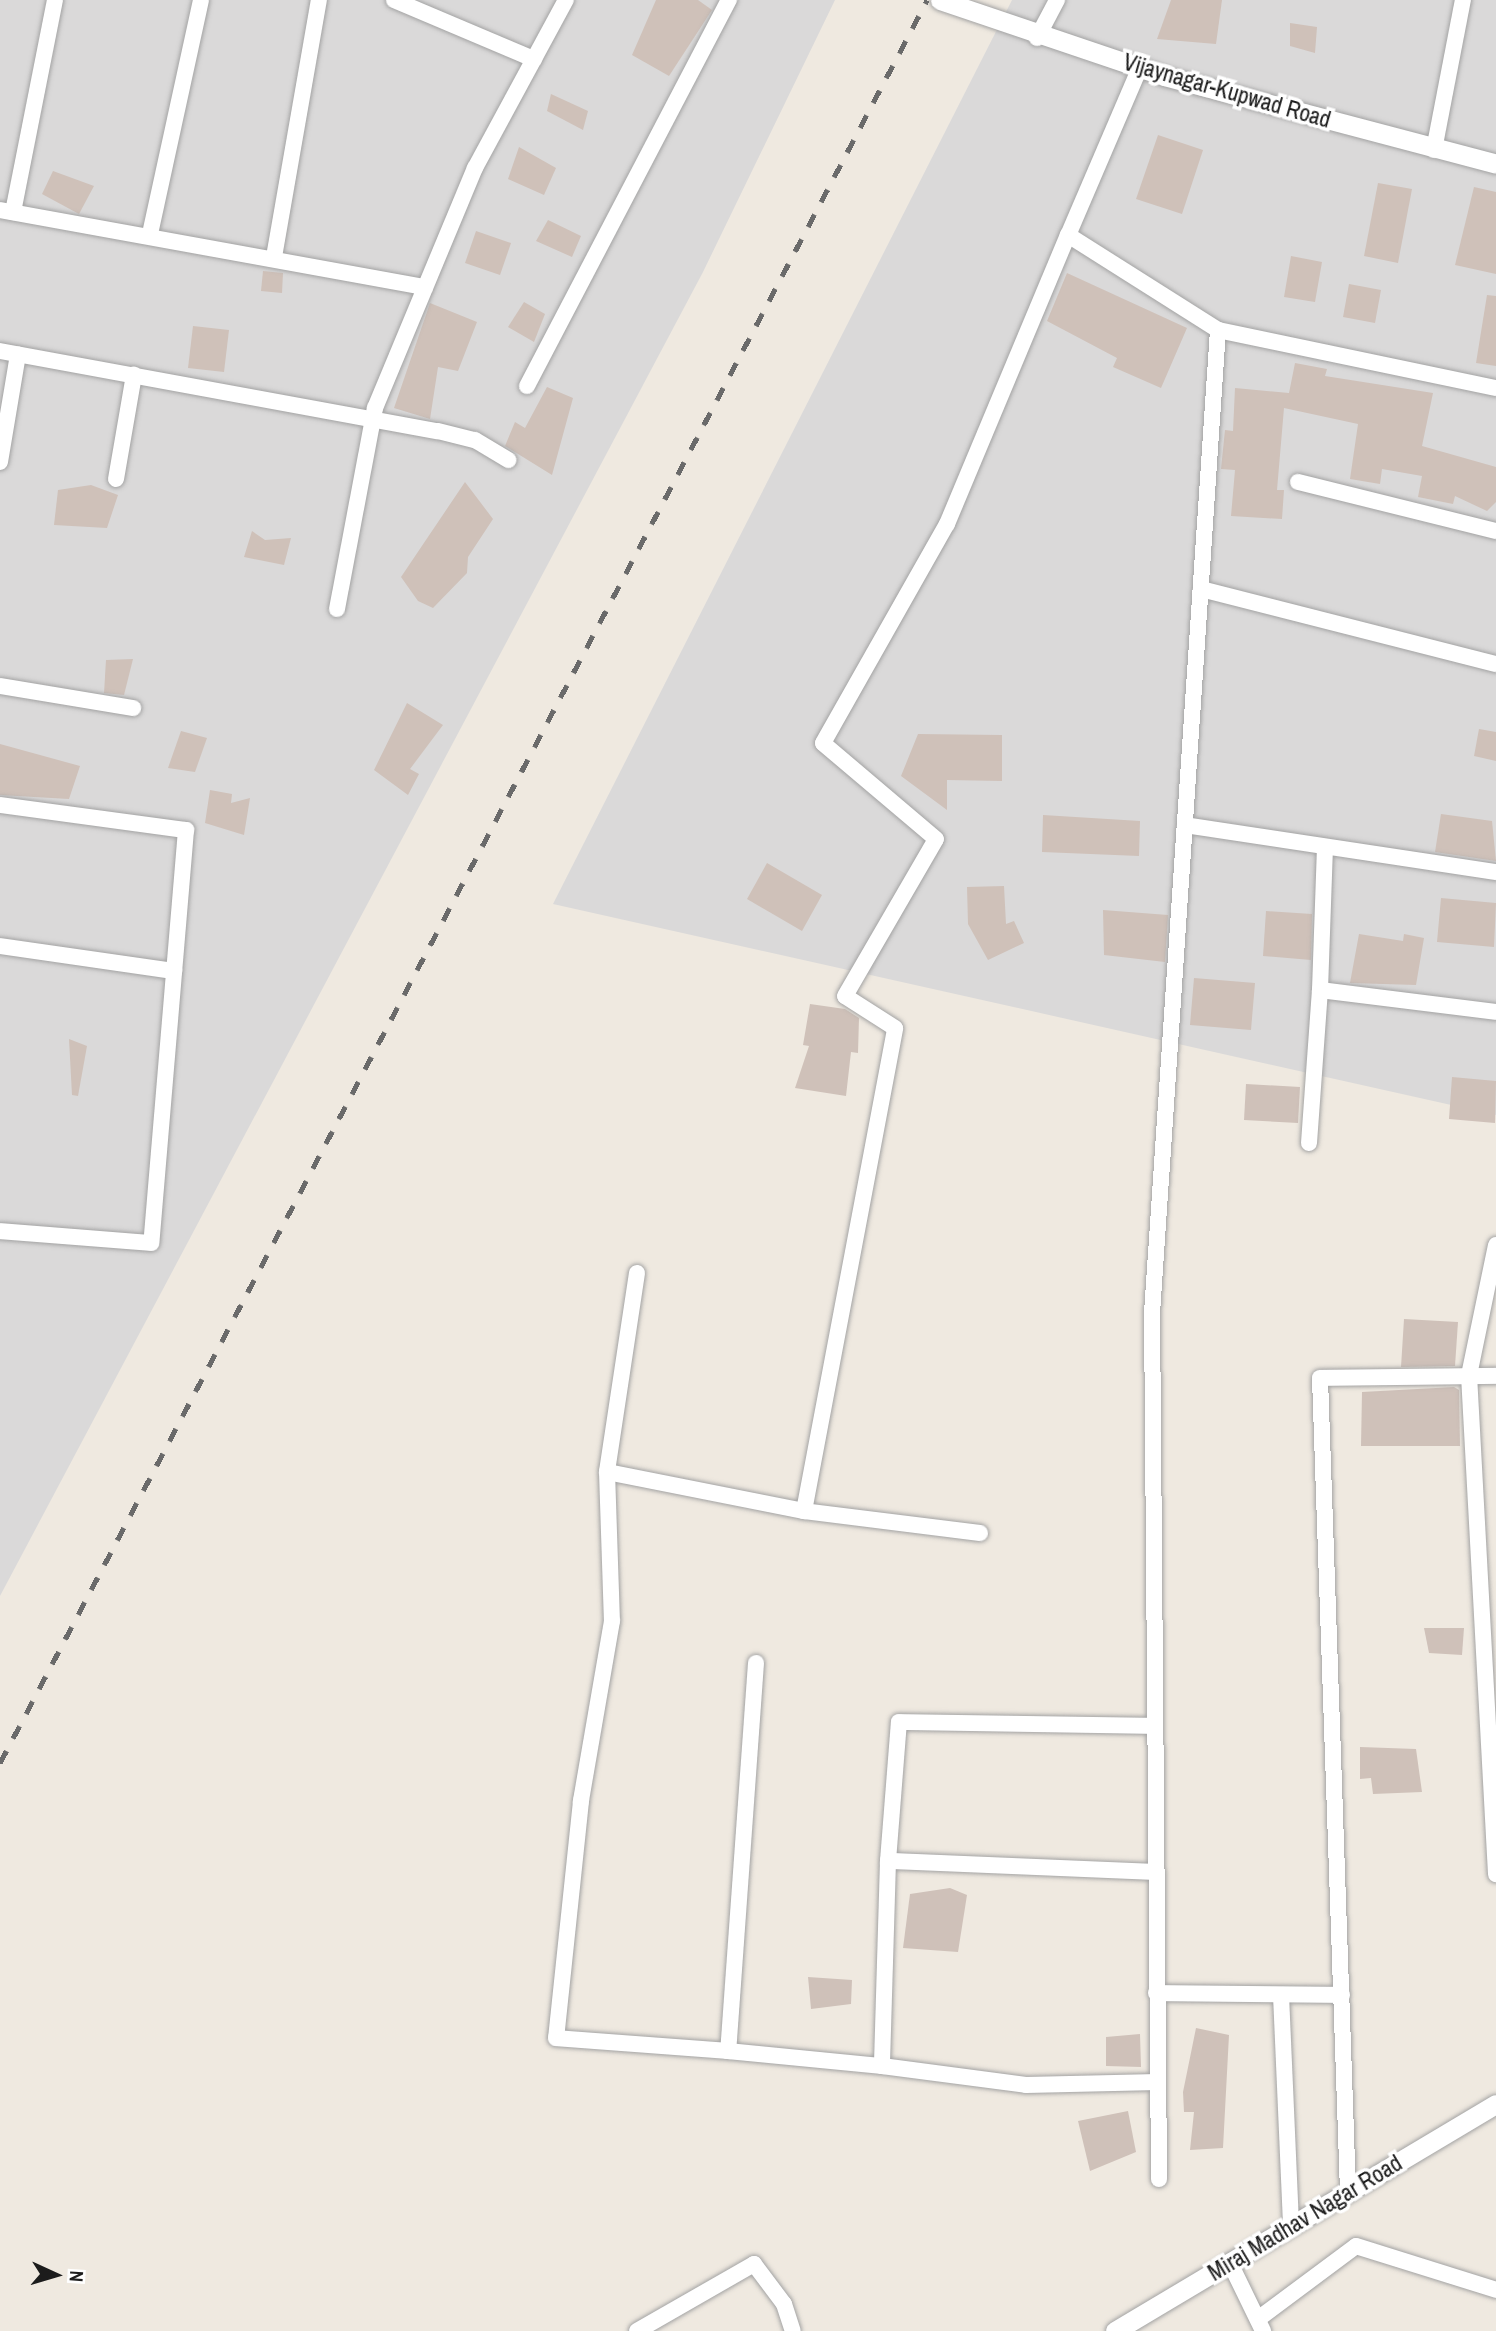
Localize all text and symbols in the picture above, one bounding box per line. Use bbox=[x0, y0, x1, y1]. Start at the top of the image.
street label: Vijaynagar-Kupwad Road bbox=[1120, 48, 1334, 134]
street label: Miraj Madhav Nagar Road bbox=[1203, 2149, 1407, 2287]
north arrow bbox=[21, 2240, 91, 2310]
text: N bbox=[64, 2270, 90, 2283]

